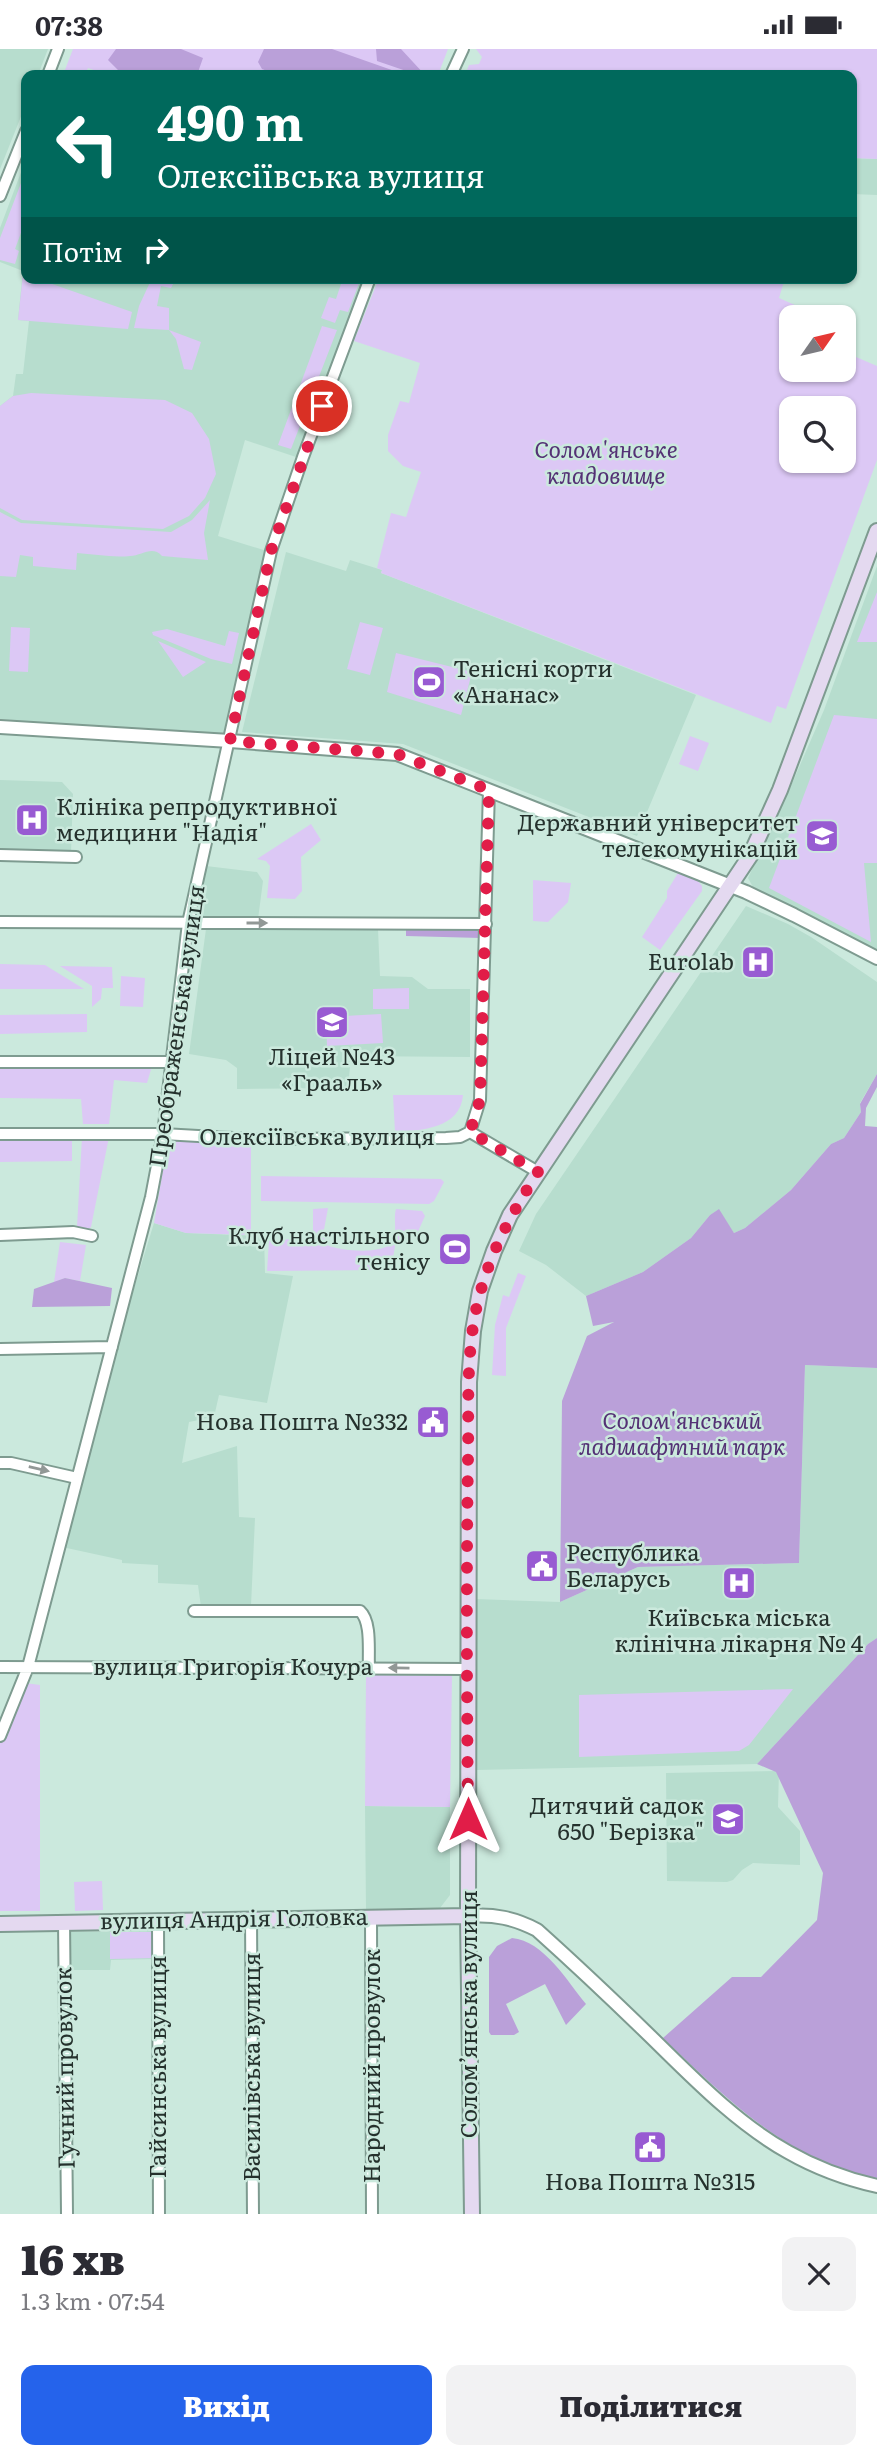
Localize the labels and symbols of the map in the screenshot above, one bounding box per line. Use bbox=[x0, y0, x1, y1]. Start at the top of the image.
north arrow bbox=[779, 305, 856, 381]
pin bbox=[292, 376, 352, 436]
park label: Солом'янське кладовище bbox=[534, 431, 678, 491]
place label: Тенісні корти «Ананас» bbox=[453, 650, 613, 710]
sports icon: Тенісні корти «Ананас» bbox=[410, 663, 448, 701]
place label: Клініка репродуктивної медицини "Надія" bbox=[56, 788, 337, 848]
hospital icon: Клініка репродуктивної медицини "Надія" bbox=[13, 801, 51, 839]
place label: Державний університет телекомунікацій bbox=[518, 804, 798, 864]
school or university icon: Державний університет телекомунікацій bbox=[803, 817, 841, 855]
street label: Преображенська вулиця bbox=[138, 882, 212, 1169]
one-way arrow bbox=[246, 917, 268, 929]
place label: Eurolab bbox=[648, 943, 734, 977]
hospital icon: Eurolab bbox=[739, 943, 777, 981]
school or university icon: Ліцей №43 «Грааль» bbox=[313, 1003, 351, 1041]
place label: Ліцей №43 «Грааль» bbox=[269, 1038, 395, 1098]
street label: Олексіївська вулиця bbox=[199, 1118, 435, 1152]
place label: Клуб настільного тенісу bbox=[228, 1217, 431, 1277]
sports icon: Клуб настільного тенісу bbox=[436, 1230, 474, 1268]
park label: Солом'янський ладшафтний парк bbox=[579, 1402, 786, 1462]
place label: Нова Пошта №332 bbox=[196, 1403, 408, 1437]
public building icon: Нова Пошта №332 bbox=[414, 1403, 452, 1441]
one-way arrow bbox=[28, 1464, 50, 1475]
place label: Республика Беларусь bbox=[566, 1534, 700, 1594]
public building icon: Республика Беларусь bbox=[523, 1547, 561, 1585]
hospital icon: Київська міська клінічна лікарня № 4 bbox=[720, 1564, 758, 1602]
place label: Київська міська клінічна лікарня № 4 bbox=[615, 1599, 864, 1659]
street label: вулиця Григорія Кочура bbox=[93, 1648, 374, 1682]
one-way arrow bbox=[387, 1662, 409, 1674]
position arrow bbox=[431, 1782, 505, 1856]
place label: Дитячий садок 650 "Берізка" bbox=[530, 1787, 704, 1847]
school or university icon: Дитячий садок 650 "Берізка" bbox=[709, 1800, 747, 1838]
street label: Соломʼянська вулиця bbox=[450, 1890, 484, 2138]
street label: вулиця Андрія Головка bbox=[100, 1898, 369, 1936]
street label: Народний провулок bbox=[353, 1948, 387, 2183]
street label: Василівська вулиця bbox=[233, 1952, 267, 2182]
street label: Гайсинська вулиця bbox=[139, 1956, 173, 2178]
street label: Гучний провулок bbox=[44, 1966, 82, 2169]
public building icon: Нова Пошта №315 bbox=[631, 2128, 669, 2166]
place label: Нова Пошта №315 bbox=[545, 2163, 755, 2197]

